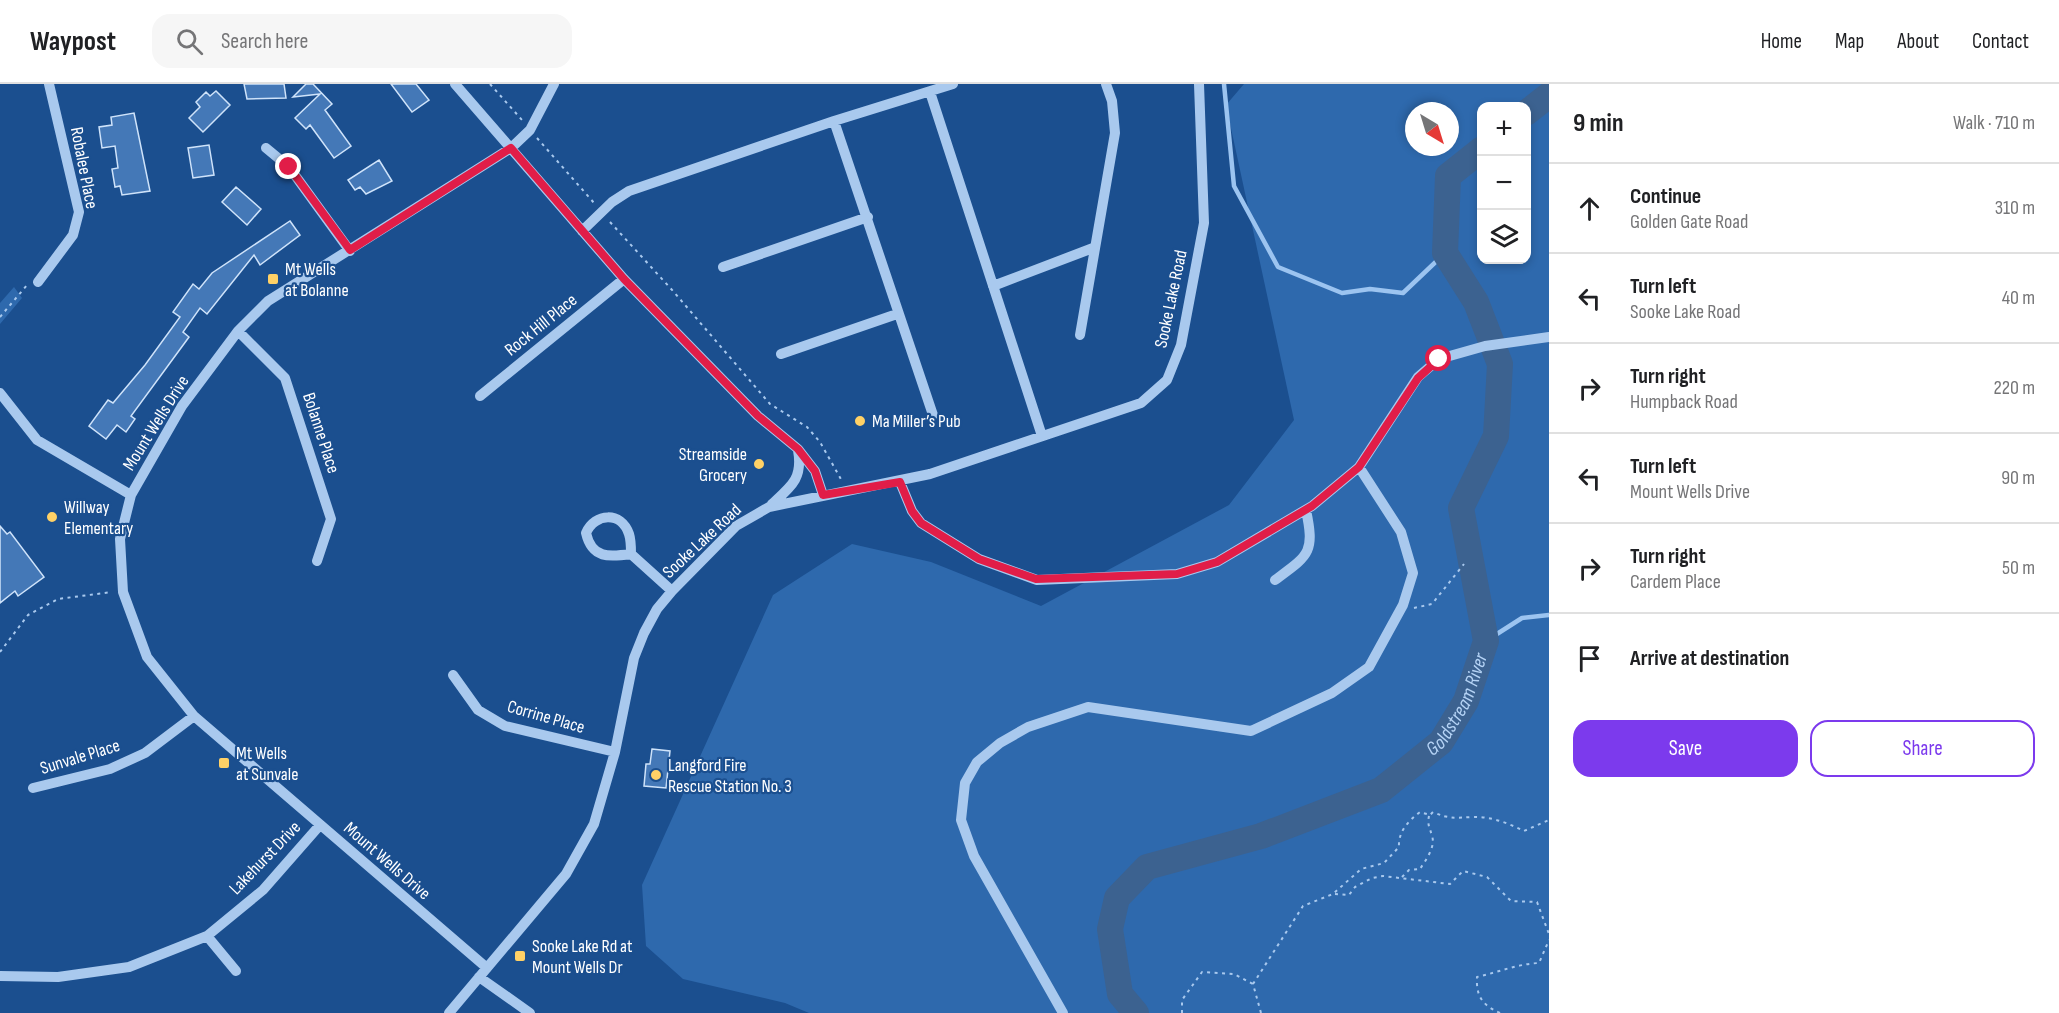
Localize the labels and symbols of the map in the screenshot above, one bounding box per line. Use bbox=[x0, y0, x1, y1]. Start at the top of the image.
north arrow bbox=[1405, 102, 1459, 156]
street label: Robalee Place bbox=[66, 125, 102, 211]
route end bbox=[275, 153, 301, 179]
street label: Sooke Lake Road bbox=[1150, 248, 1192, 350]
place label: Mt Wells at Bolanne bbox=[285, 259, 349, 301]
marker: Mt Wells at Bolanne bbox=[266, 272, 280, 286]
street label: Rock Hill Place bbox=[501, 290, 581, 360]
route start bbox=[1425, 345, 1451, 371]
street label: Mount Wells Drive bbox=[118, 372, 194, 474]
street label: Bolanne Place bbox=[298, 390, 344, 476]
place label: Ma Miller’s Pub bbox=[872, 411, 961, 432]
marker: Ma Miller’s Pub bbox=[853, 414, 867, 428]
place label: Streamside Grocery bbox=[679, 444, 747, 486]
marker: Streamside Grocery bbox=[752, 457, 766, 471]
place label: Willway Elementary bbox=[64, 497, 133, 539]
street label: Sooke Lake Road bbox=[658, 499, 746, 583]
marker: Willway Elementary bbox=[45, 510, 59, 524]
water label: Goldstream River bbox=[1421, 649, 1494, 761]
street label: Corrine Place bbox=[505, 696, 587, 738]
street label: Sunvale Place bbox=[38, 735, 122, 779]
place label: Mt Wells at Sunvale bbox=[236, 743, 298, 785]
place label: Langford Fire Rescue Station No. 3 bbox=[668, 755, 792, 797]
marker: Mt Wells at Sunvale bbox=[217, 756, 231, 770]
marker: Langford Fire Rescue Station No. 3 bbox=[649, 768, 663, 782]
street label: Lakehurst Drive bbox=[225, 817, 305, 899]
street label: Mount Wells Drive bbox=[339, 818, 435, 904]
place label: Sooke Lake Rd at Mount Wells Dr bbox=[532, 936, 633, 978]
marker: Sooke Lake Rd at Mount Wells Dr bbox=[513, 949, 527, 963]

